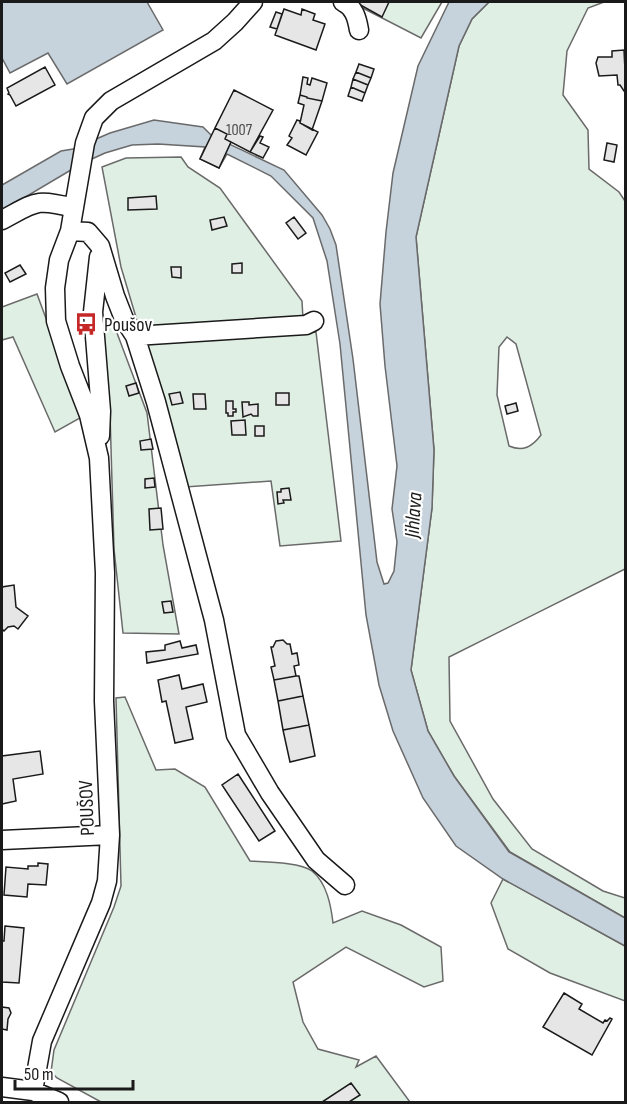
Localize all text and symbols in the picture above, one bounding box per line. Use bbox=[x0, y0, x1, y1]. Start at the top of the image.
house number: 1007 bbox=[226, 121, 253, 140]
bus stop icon: Poušov bbox=[73, 311, 99, 337]
place label: Poušov bbox=[104, 313, 152, 337]
water label: Jihlava bbox=[399, 491, 428, 541]
street label: POUŠOV bbox=[74, 780, 100, 836]
scale bar bbox=[15, 1053, 134, 1091]
text: 50 m bbox=[24, 1064, 54, 1085]

